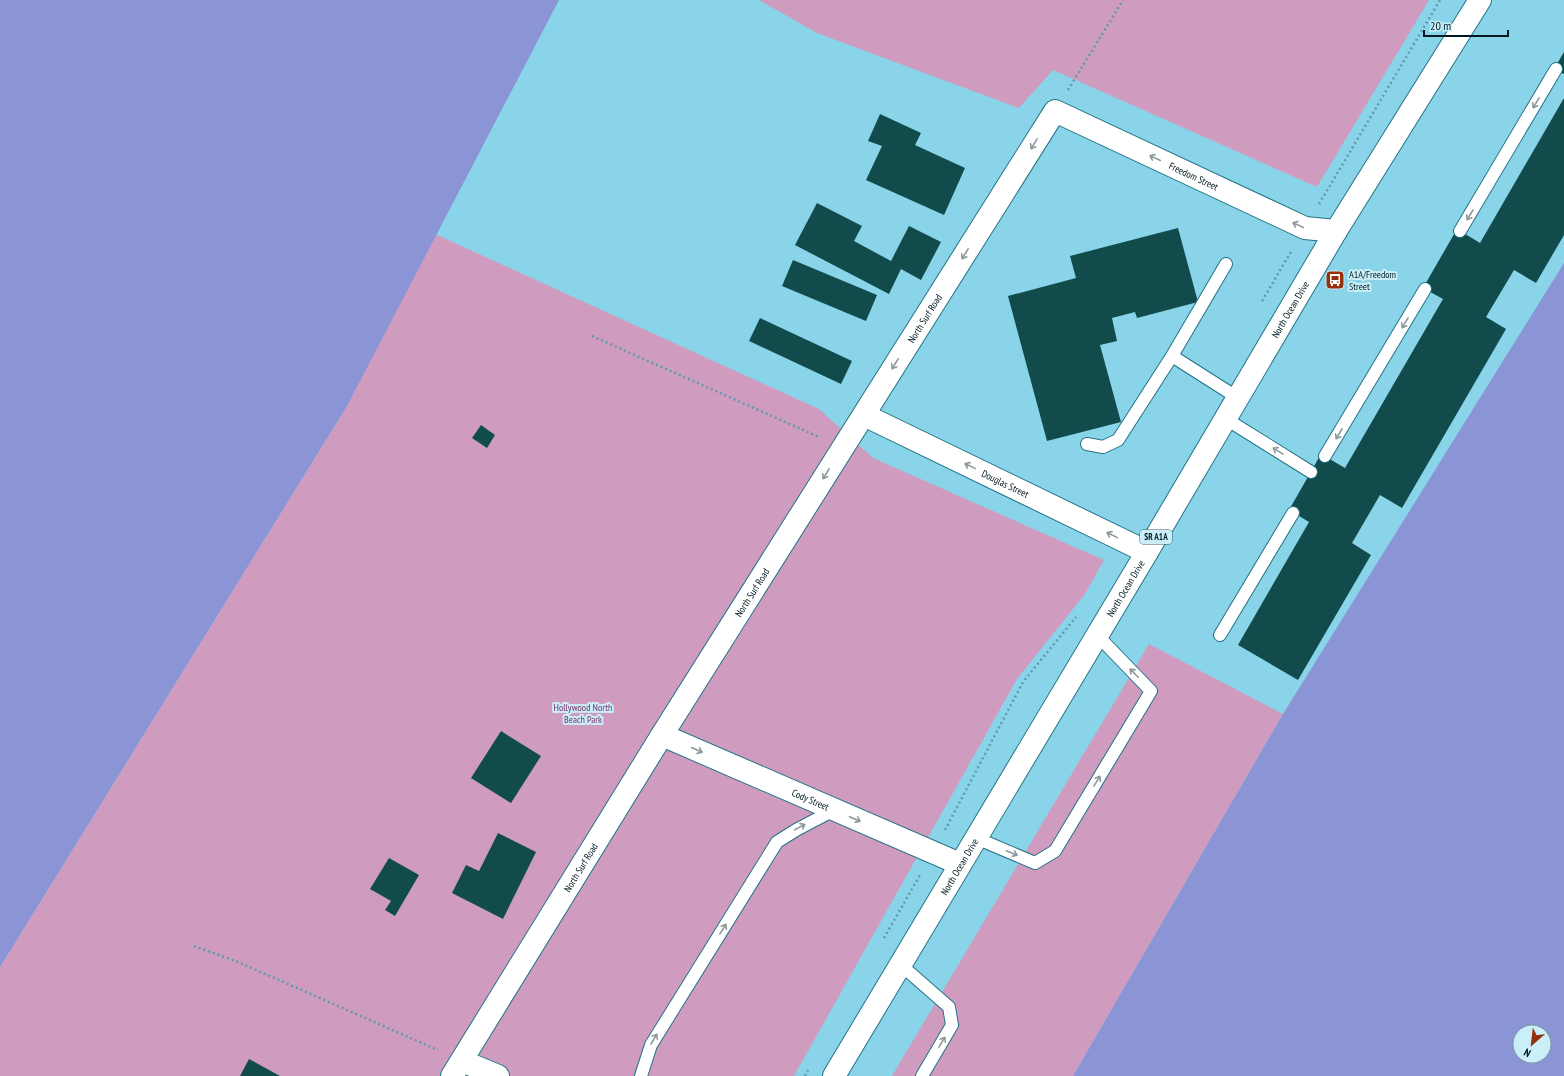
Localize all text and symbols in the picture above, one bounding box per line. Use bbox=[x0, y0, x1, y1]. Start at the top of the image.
scale bar bbox=[1424, 12, 1508, 38]
text: 20 m bbox=[1430, 18, 1451, 33]
one-way arrow bbox=[1531, 97, 1539, 109]
one-way arrow bbox=[1030, 138, 1038, 149]
one-way arrow bbox=[1149, 154, 1161, 161]
street label: Freedom Street bbox=[1167, 159, 1220, 194]
one-way arrow bbox=[1465, 209, 1473, 221]
one-way arrow bbox=[1292, 221, 1304, 228]
one-way arrow bbox=[960, 248, 968, 260]
place label: A1A/Freedom Street bbox=[1349, 268, 1396, 293]
bus stop icon: A1A/Freedom Street bbox=[1324, 269, 1346, 291]
street label: North Ocean Drive bbox=[1269, 279, 1312, 340]
street label: North Surf Road bbox=[905, 292, 945, 345]
one-way arrow bbox=[1401, 317, 1409, 328]
one-way arrow bbox=[891, 358, 899, 370]
one-way arrow bbox=[1334, 428, 1342, 440]
one-way arrow bbox=[1273, 447, 1284, 455]
one-way arrow bbox=[964, 462, 976, 469]
street label: Douglas Street bbox=[979, 467, 1031, 501]
one-way arrow bbox=[822, 468, 830, 479]
road number: SR A1A bbox=[1140, 530, 1172, 544]
one-way arrow bbox=[1106, 531, 1118, 538]
street label: North Ocean Drive bbox=[1104, 558, 1148, 619]
street label: North Surf Road bbox=[732, 566, 772, 619]
one-way arrow bbox=[1129, 668, 1138, 678]
park label: Hollywood North Beach Park bbox=[554, 701, 612, 726]
one-way arrow bbox=[691, 747, 703, 755]
one-way arrow bbox=[1094, 775, 1102, 787]
street label: Cody Street bbox=[790, 786, 831, 814]
one-way arrow bbox=[849, 816, 861, 823]
one-way arrow bbox=[794, 823, 806, 831]
street label: North Ocean Drive bbox=[938, 836, 981, 897]
street label: North Surf Road bbox=[561, 841, 601, 895]
one-way arrow bbox=[1006, 850, 1018, 857]
one-way arrow bbox=[719, 924, 727, 935]
north arrow bbox=[1512, 1024, 1552, 1064]
one-way arrow bbox=[651, 1033, 659, 1045]
one-way arrow bbox=[938, 1037, 946, 1048]
text: N bbox=[1521, 1045, 1533, 1060]

